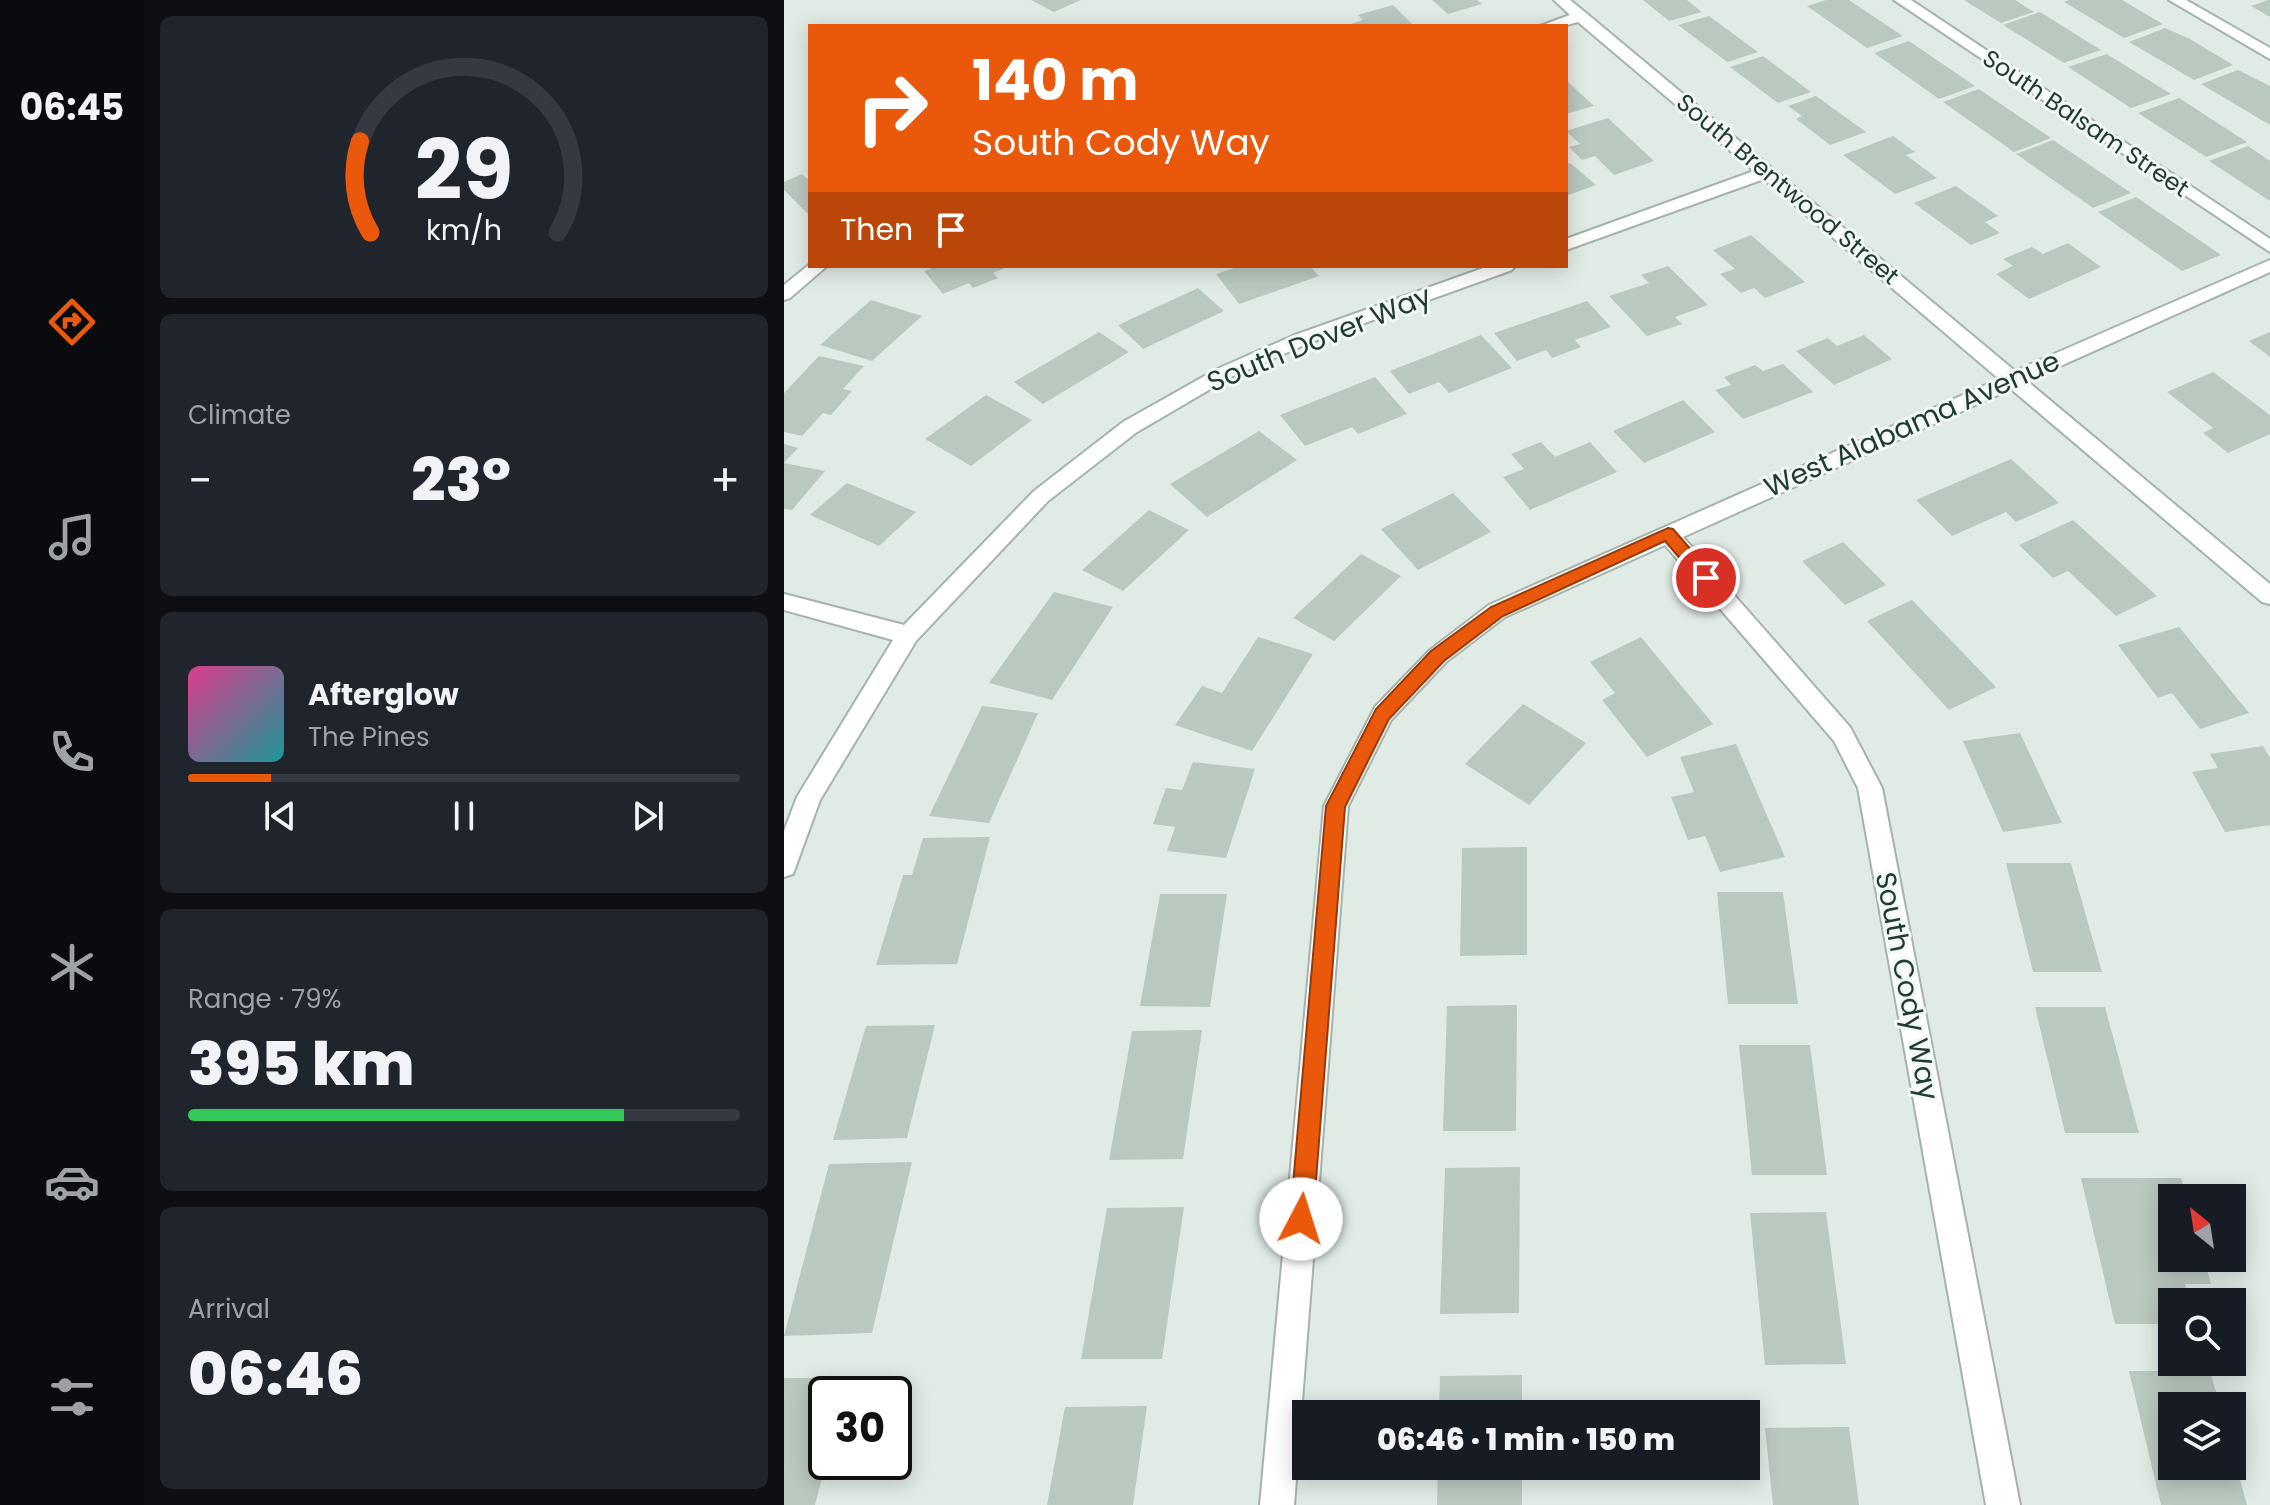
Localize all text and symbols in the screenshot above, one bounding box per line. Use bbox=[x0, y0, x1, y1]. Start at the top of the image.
text: 140 m bbox=[972, 41, 1139, 120]
street label: South Balsam Street bbox=[1976, 42, 2196, 204]
icon: right bbox=[840, 56, 944, 160]
text: 06:45 bbox=[20, 82, 124, 133]
street label: South Brentwood Street bbox=[1670, 86, 1906, 292]
text: 29 bbox=[415, 111, 513, 227]
text: South Cody Way bbox=[972, 117, 1270, 168]
text: Then bbox=[840, 208, 913, 251]
icon: arrive bbox=[929, 208, 973, 252]
text: km/h bbox=[426, 210, 502, 250]
street label: South Dover Way bbox=[1201, 276, 1437, 402]
icon: directions bbox=[44, 294, 100, 350]
street label: West Alabama Avenue bbox=[1758, 341, 2066, 507]
text: Climate bbox=[188, 397, 291, 433]
text: 23° bbox=[411, 438, 511, 522]
text: − bbox=[188, 450, 212, 511]
text: + bbox=[710, 450, 740, 511]
icon: music bbox=[44, 509, 100, 565]
pin bbox=[1672, 544, 1740, 612]
icon: arrive bbox=[1684, 556, 1728, 600]
text: Afterglow bbox=[308, 673, 459, 716]
text: The Pines bbox=[308, 719, 430, 755]
icon: phone bbox=[44, 724, 100, 780]
icon: previous bbox=[258, 794, 302, 838]
icon: pause bbox=[442, 794, 486, 838]
icon: next bbox=[626, 794, 670, 838]
street label: South Cody Way bbox=[1866, 869, 1948, 1104]
icon: climate bbox=[44, 939, 100, 995]
text: Range · 79% bbox=[188, 981, 341, 1017]
text: 395 km bbox=[188, 1022, 415, 1106]
icon: car bbox=[44, 1154, 100, 1210]
position arrow bbox=[1259, 1177, 1343, 1261]
north arrow bbox=[2158, 1184, 2246, 1272]
map controls bbox=[2158, 1184, 2246, 1480]
button: search bbox=[2158, 1288, 2246, 1376]
text: Arrival bbox=[188, 1291, 270, 1327]
text: 06:46 bbox=[188, 1332, 363, 1416]
icon: filters bbox=[44, 1369, 100, 1425]
speed limit sign: 30 bbox=[808, 1376, 912, 1480]
button: layers bbox=[2158, 1392, 2246, 1480]
text: 06:46 · 1 min · 150 m bbox=[1377, 1418, 1675, 1461]

